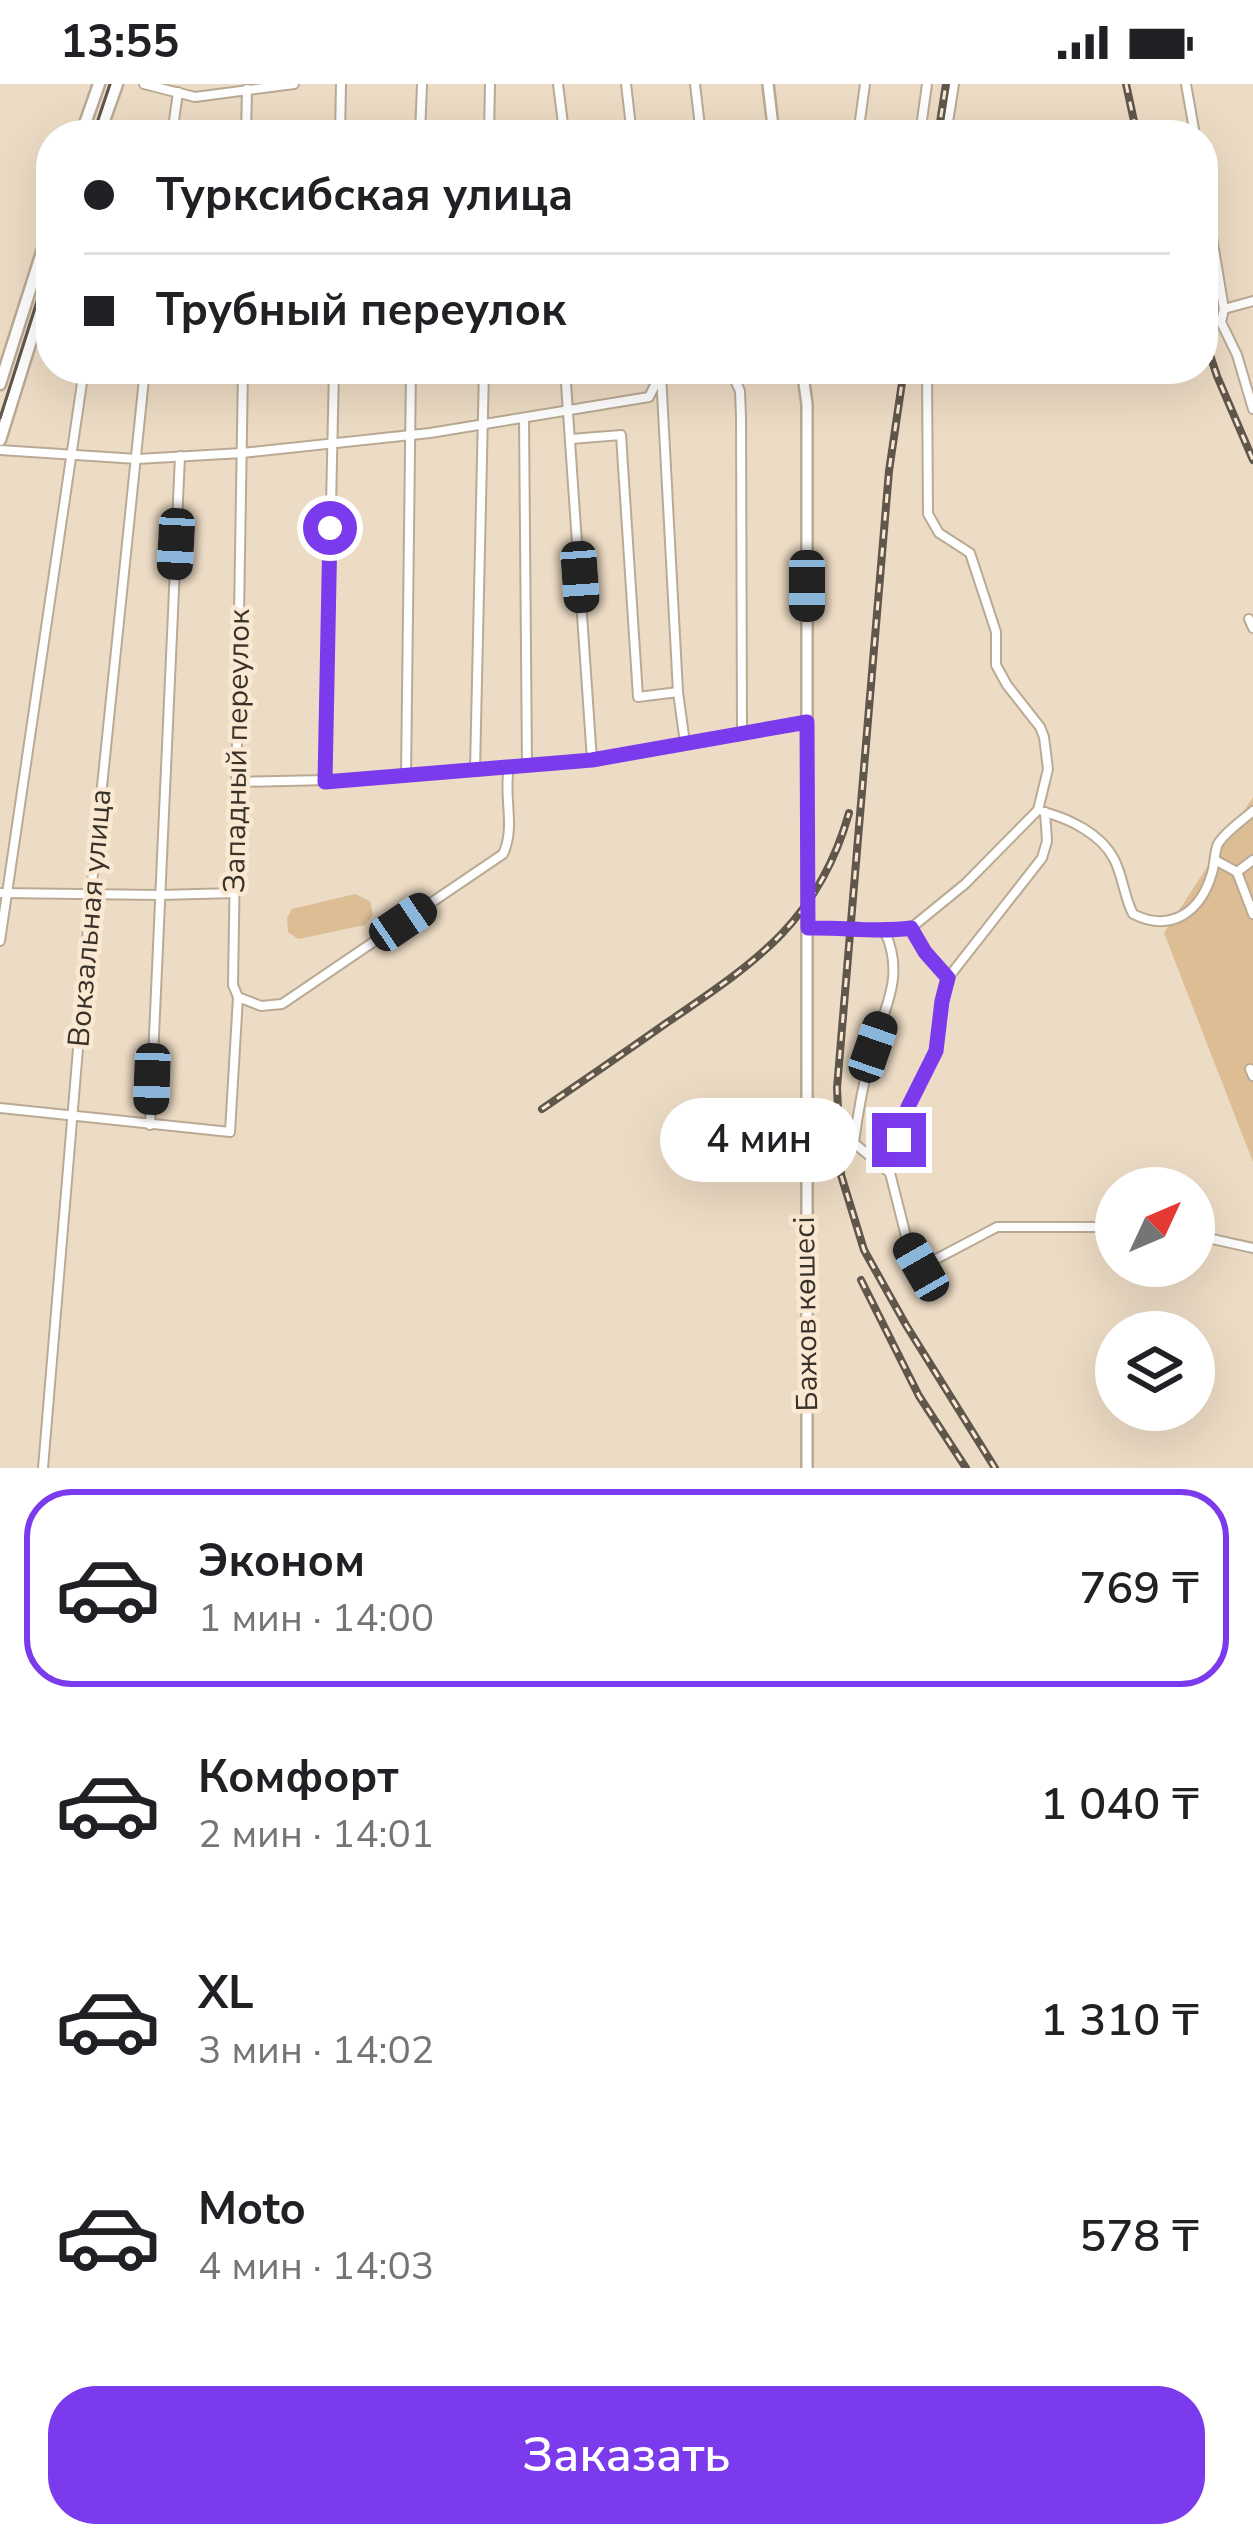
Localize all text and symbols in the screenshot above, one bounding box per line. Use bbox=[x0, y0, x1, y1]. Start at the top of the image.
text: 13:55 bbox=[60, 12, 179, 73]
text: Турксибская улица bbox=[156, 165, 573, 226]
text: Трубный переулок bbox=[156, 280, 566, 341]
route start bbox=[303, 501, 357, 555]
car bbox=[156, 507, 196, 581]
car bbox=[560, 540, 600, 614]
car bbox=[789, 550, 825, 622]
street label: Западный переулок bbox=[214, 608, 260, 893]
street label: Вокзальная улица bbox=[58, 787, 122, 1049]
car bbox=[363, 887, 443, 957]
car bbox=[844, 1007, 902, 1087]
car bbox=[133, 1042, 171, 1116]
callout: 4 мин bbox=[659, 1098, 857, 1182]
text: 4 мин bbox=[706, 1113, 812, 1166]
route end bbox=[872, 1113, 926, 1167]
north arrow bbox=[1095, 1167, 1215, 1287]
map controls bbox=[1095, 1167, 1215, 1431]
street label: Бажов көшесі bbox=[784, 1216, 828, 1412]
car bbox=[887, 1227, 955, 1307]
button: layers bbox=[1095, 1311, 1215, 1431]
text: Эконом bbox=[198, 1531, 365, 1592]
icon: car bbox=[54, 1534, 162, 1642]
text: 769 ₸ bbox=[1079, 1558, 1199, 1619]
text: 1 мин · 14:00 bbox=[198, 1592, 434, 1645]
text: Комфорт bbox=[198, 1747, 399, 1808]
icon: car bbox=[54, 1750, 162, 1858]
text: 1 040 ₸ bbox=[1040, 1774, 1199, 1835]
text: 2 мин · 14:01 bbox=[198, 1808, 434, 1861]
text: XL bbox=[198, 1963, 254, 2024]
icon: car bbox=[54, 1966, 162, 2074]
text: 1 310 ₸ bbox=[1040, 1990, 1199, 2051]
text: 3 мин · 14:02 bbox=[198, 2024, 434, 2077]
text: Moto bbox=[198, 2179, 306, 2240]
icon: car bbox=[54, 2182, 162, 2290]
text: 578 ₸ bbox=[1079, 2206, 1199, 2267]
text: 4 мин · 14:03 bbox=[198, 2240, 434, 2293]
button: Заказать bbox=[48, 2386, 1205, 2524]

